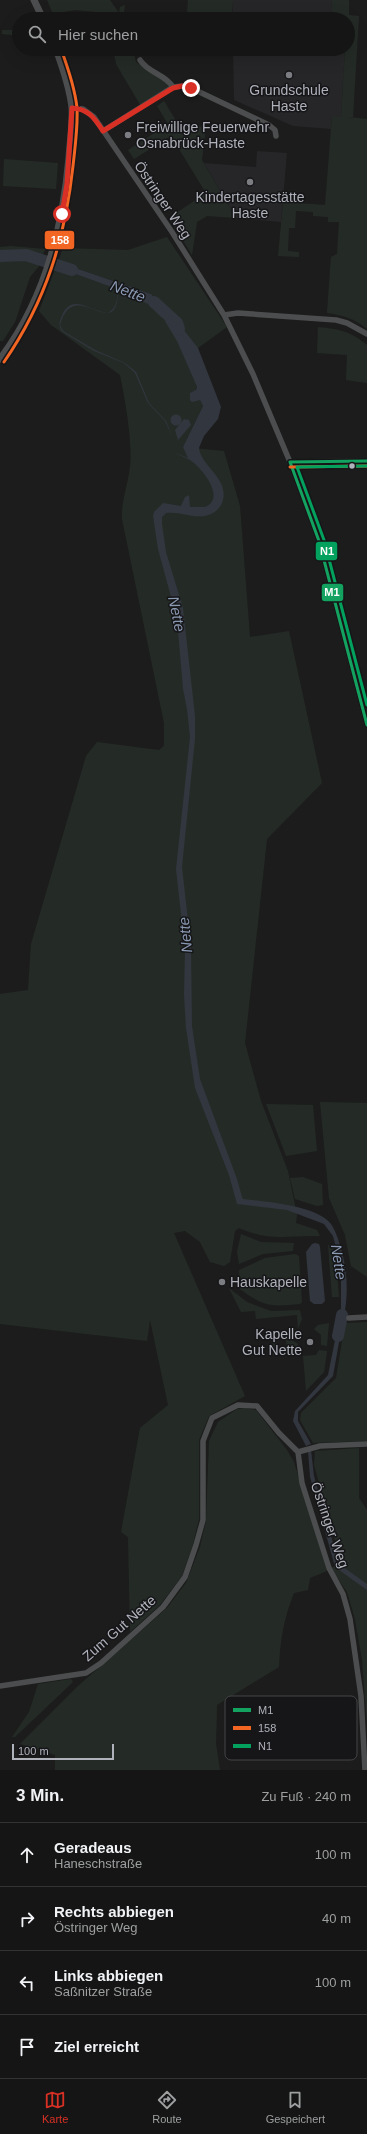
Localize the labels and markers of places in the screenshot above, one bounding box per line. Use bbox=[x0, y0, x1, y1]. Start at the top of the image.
marker: Grundschule Haste bbox=[284, 70, 294, 80]
place label: Grundschule Haste bbox=[249, 82, 329, 114]
place label: Freiwillige Feuerwehr Osnabrück-Haste bbox=[136, 119, 269, 151]
marker: Freiwillige Feuerwehr Osnabrück-Haste bbox=[123, 130, 133, 140]
marker: Kindertagesstätte Haste bbox=[245, 177, 255, 187]
place label: Kindertagesstätte Haste bbox=[196, 189, 305, 221]
unlabelled marker bbox=[347, 461, 357, 471]
place label: Hauskapelle bbox=[230, 1274, 307, 1290]
marker: Hauskapelle bbox=[217, 1277, 227, 1287]
place label: Kapelle Gut Nette bbox=[242, 1326, 302, 1358]
marker: Kapelle Gut Nette bbox=[305, 1337, 315, 1347]

